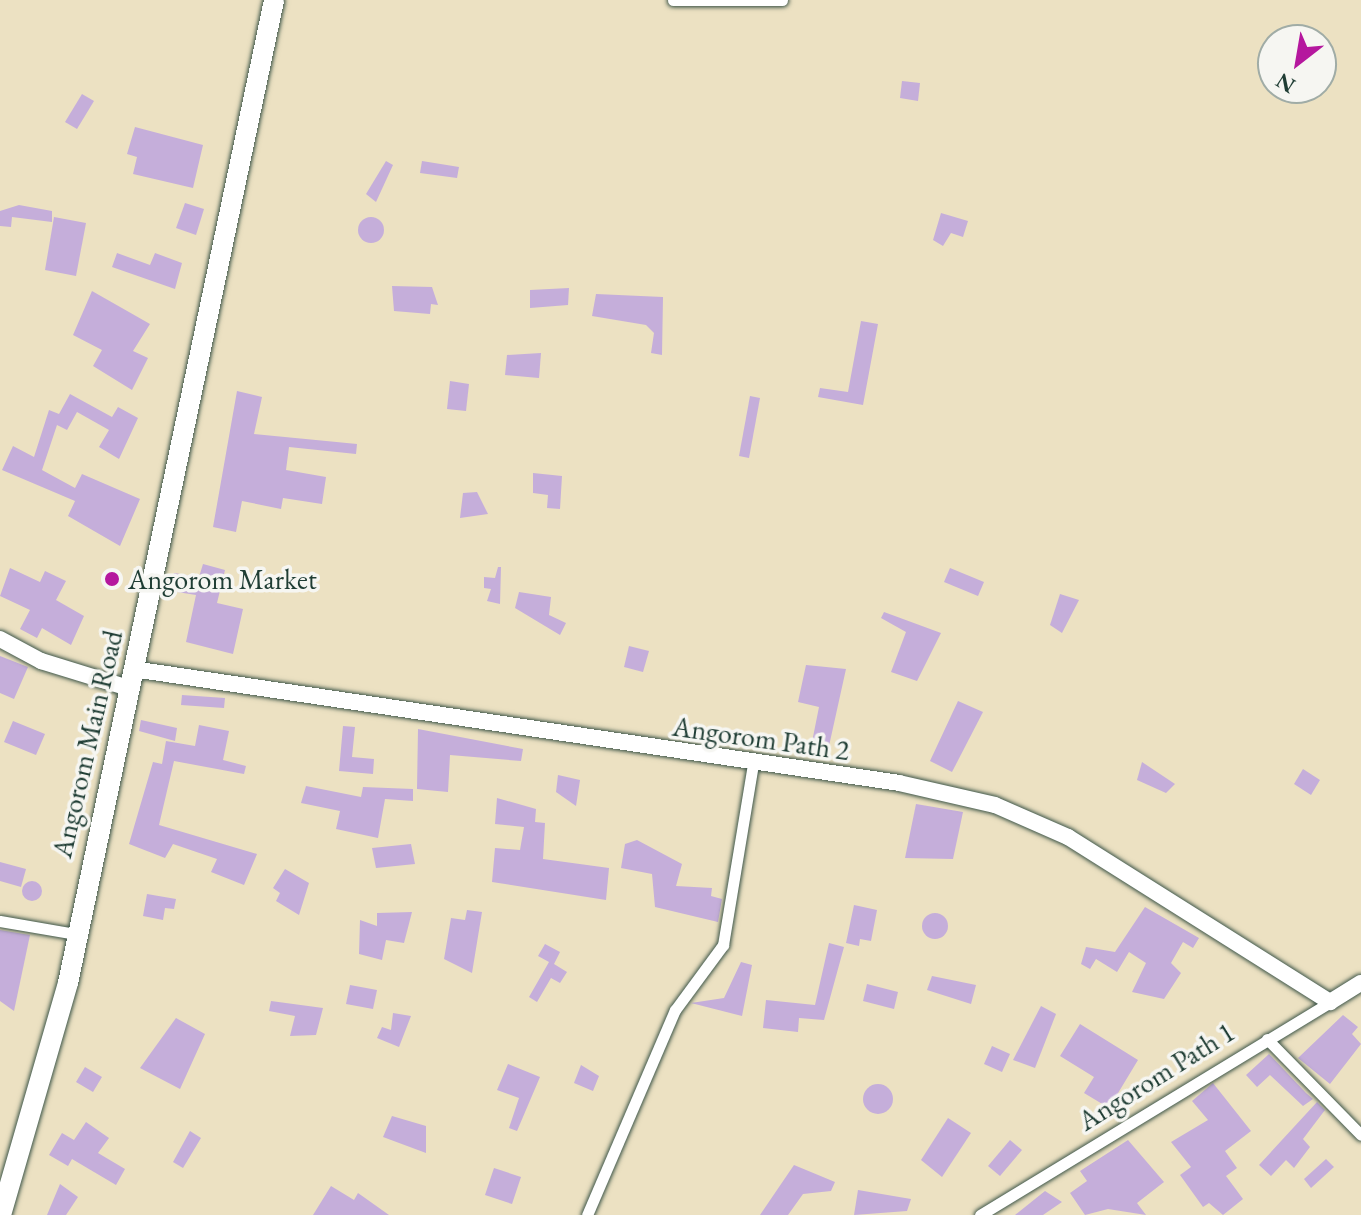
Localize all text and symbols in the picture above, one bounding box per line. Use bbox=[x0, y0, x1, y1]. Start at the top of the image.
north arrow bbox=[1257, 24, 1337, 104]
text: N bbox=[1270, 66, 1301, 100]
place label: Angorom Market bbox=[128, 562, 317, 596]
marker: Angorom Market bbox=[103, 570, 121, 588]
street label: Angorom Main Road bbox=[44, 627, 130, 861]
street label: Angorom Path 2 bbox=[670, 709, 852, 767]
street label: Angorom Path 1 bbox=[1072, 1015, 1240, 1137]

